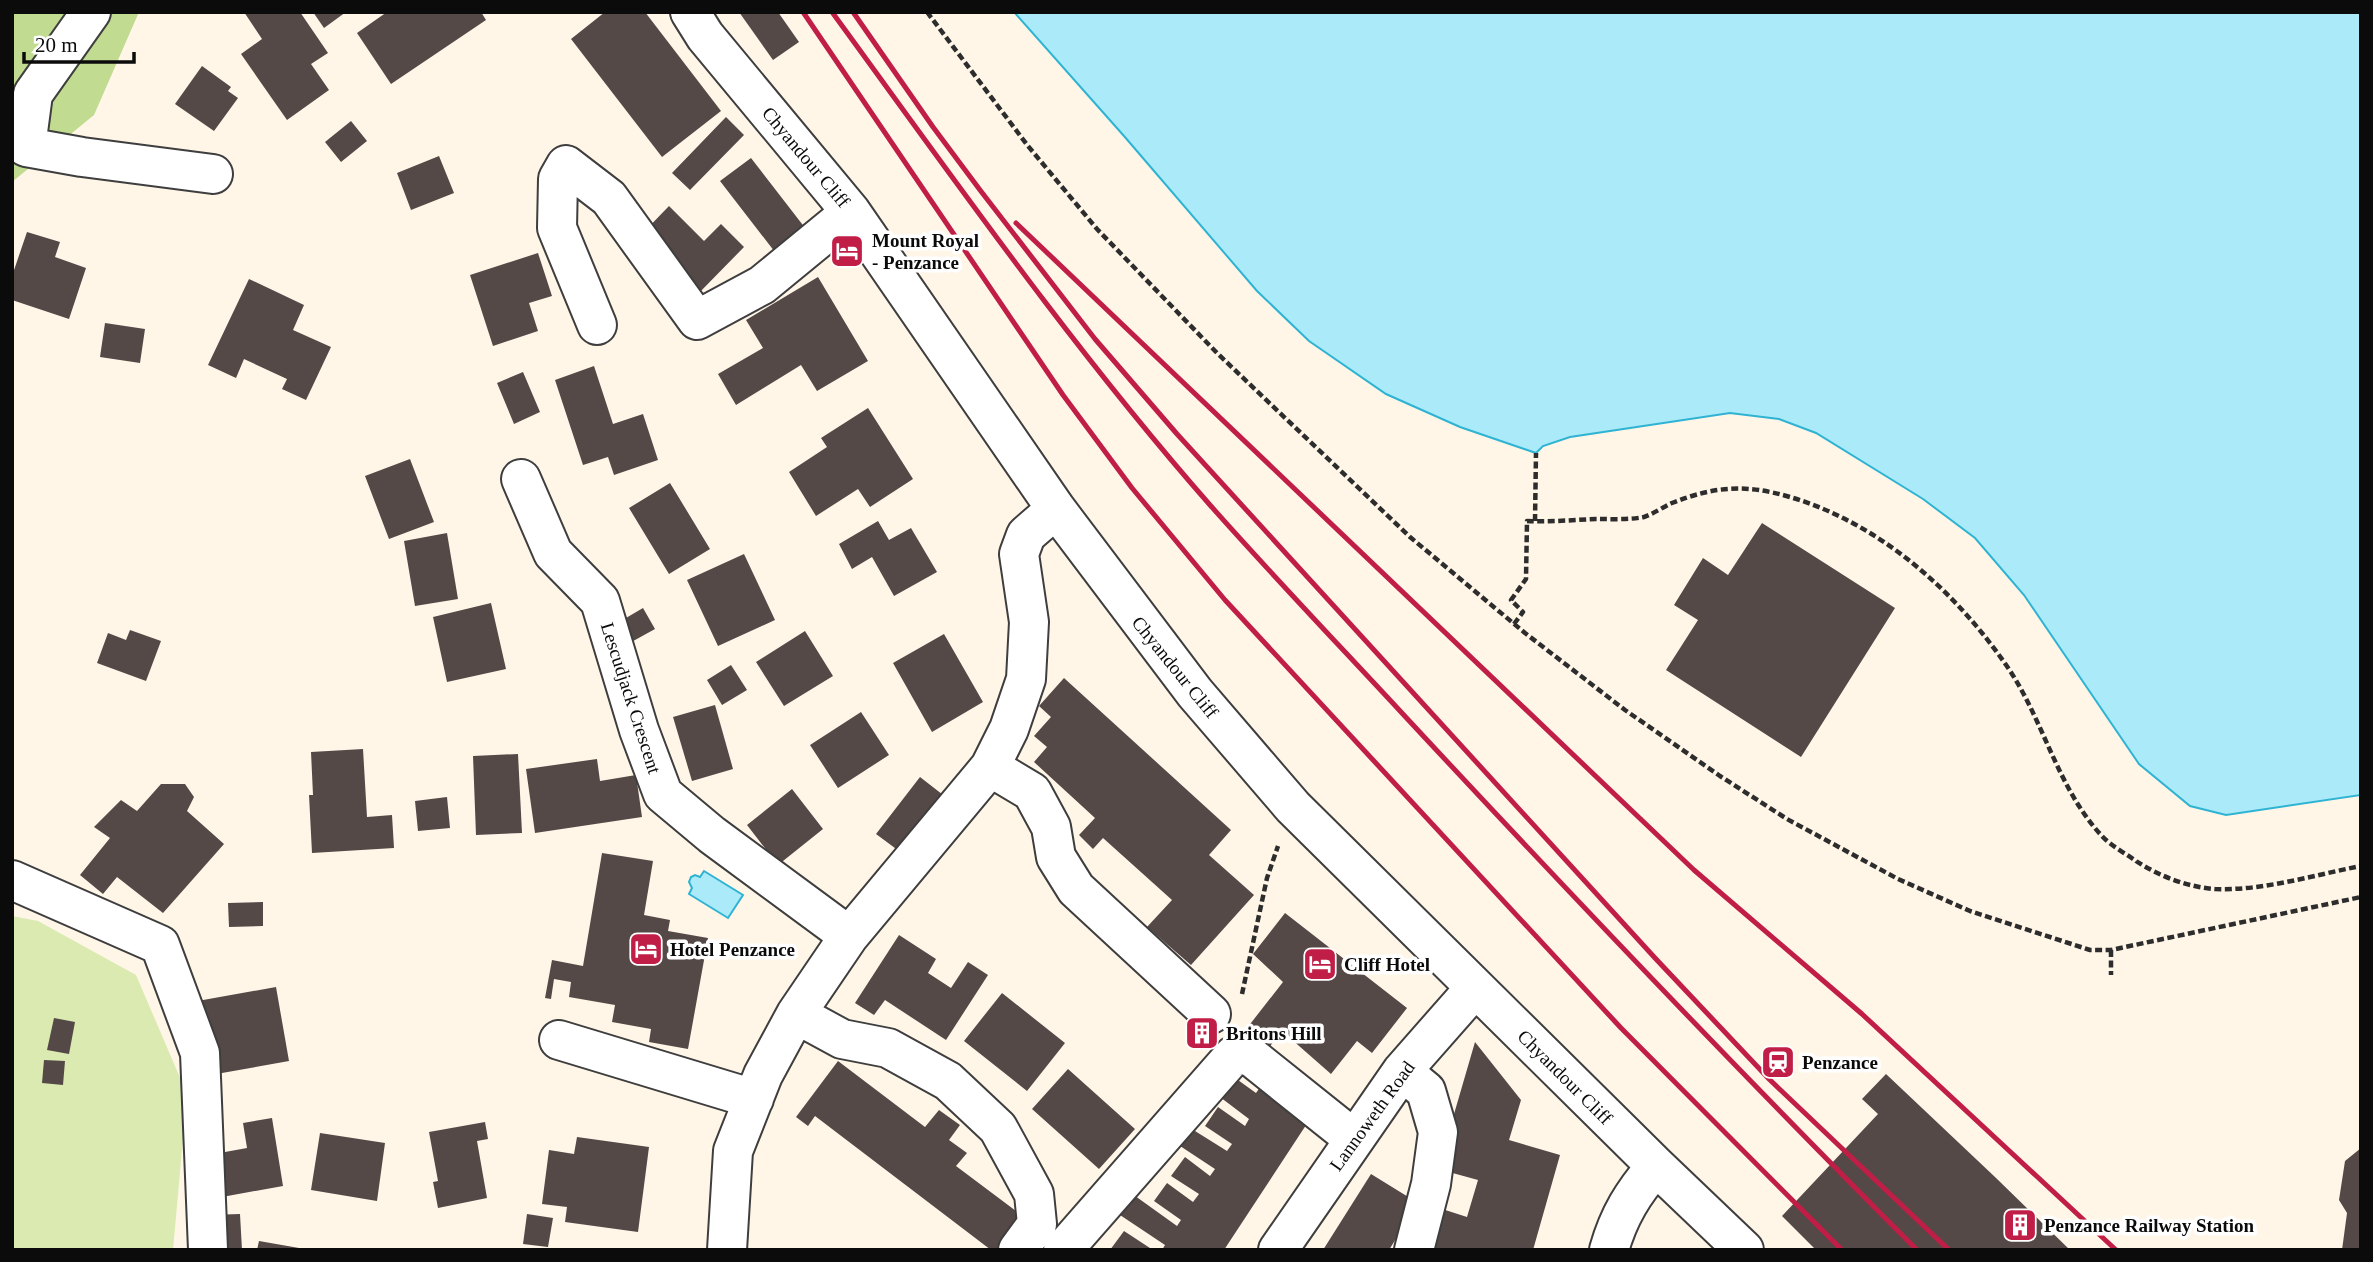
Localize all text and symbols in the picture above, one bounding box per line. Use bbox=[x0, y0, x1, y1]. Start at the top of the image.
scale bar bbox=[24, 21, 135, 65]
text: 20 m bbox=[35, 33, 78, 57]
street label: Chyandour Cliff bbox=[758, 102, 855, 212]
place label: Mount Royal - Penzance bbox=[872, 230, 979, 273]
hotel icon: Mount Royal - Penzance bbox=[828, 232, 866, 270]
street label: Chyandour Cliff bbox=[1128, 612, 1223, 723]
street label: Lescudjack Crescent bbox=[597, 620, 666, 777]
hotel icon: Hotel Penzance bbox=[627, 930, 665, 968]
place label: Hotel Penzance bbox=[670, 939, 795, 960]
hotel icon: Cliff Hotel bbox=[1301, 945, 1339, 983]
place label: Cliff Hotel bbox=[1344, 954, 1430, 975]
building icon: Britons Hill bbox=[1183, 1014, 1221, 1052]
place label: Britons Hill bbox=[1226, 1023, 1322, 1044]
street label: Chyandour Cliff bbox=[1513, 1025, 1617, 1129]
station icon: Penzance bbox=[1759, 1043, 1797, 1081]
place label: Penzance bbox=[1802, 1052, 1878, 1073]
street label: Lannoweth Road bbox=[1325, 1057, 1419, 1175]
building icon: Penzance Railway Station bbox=[2001, 1206, 2039, 1244]
place label: Penzance Railway Station bbox=[2044, 1215, 2254, 1236]

